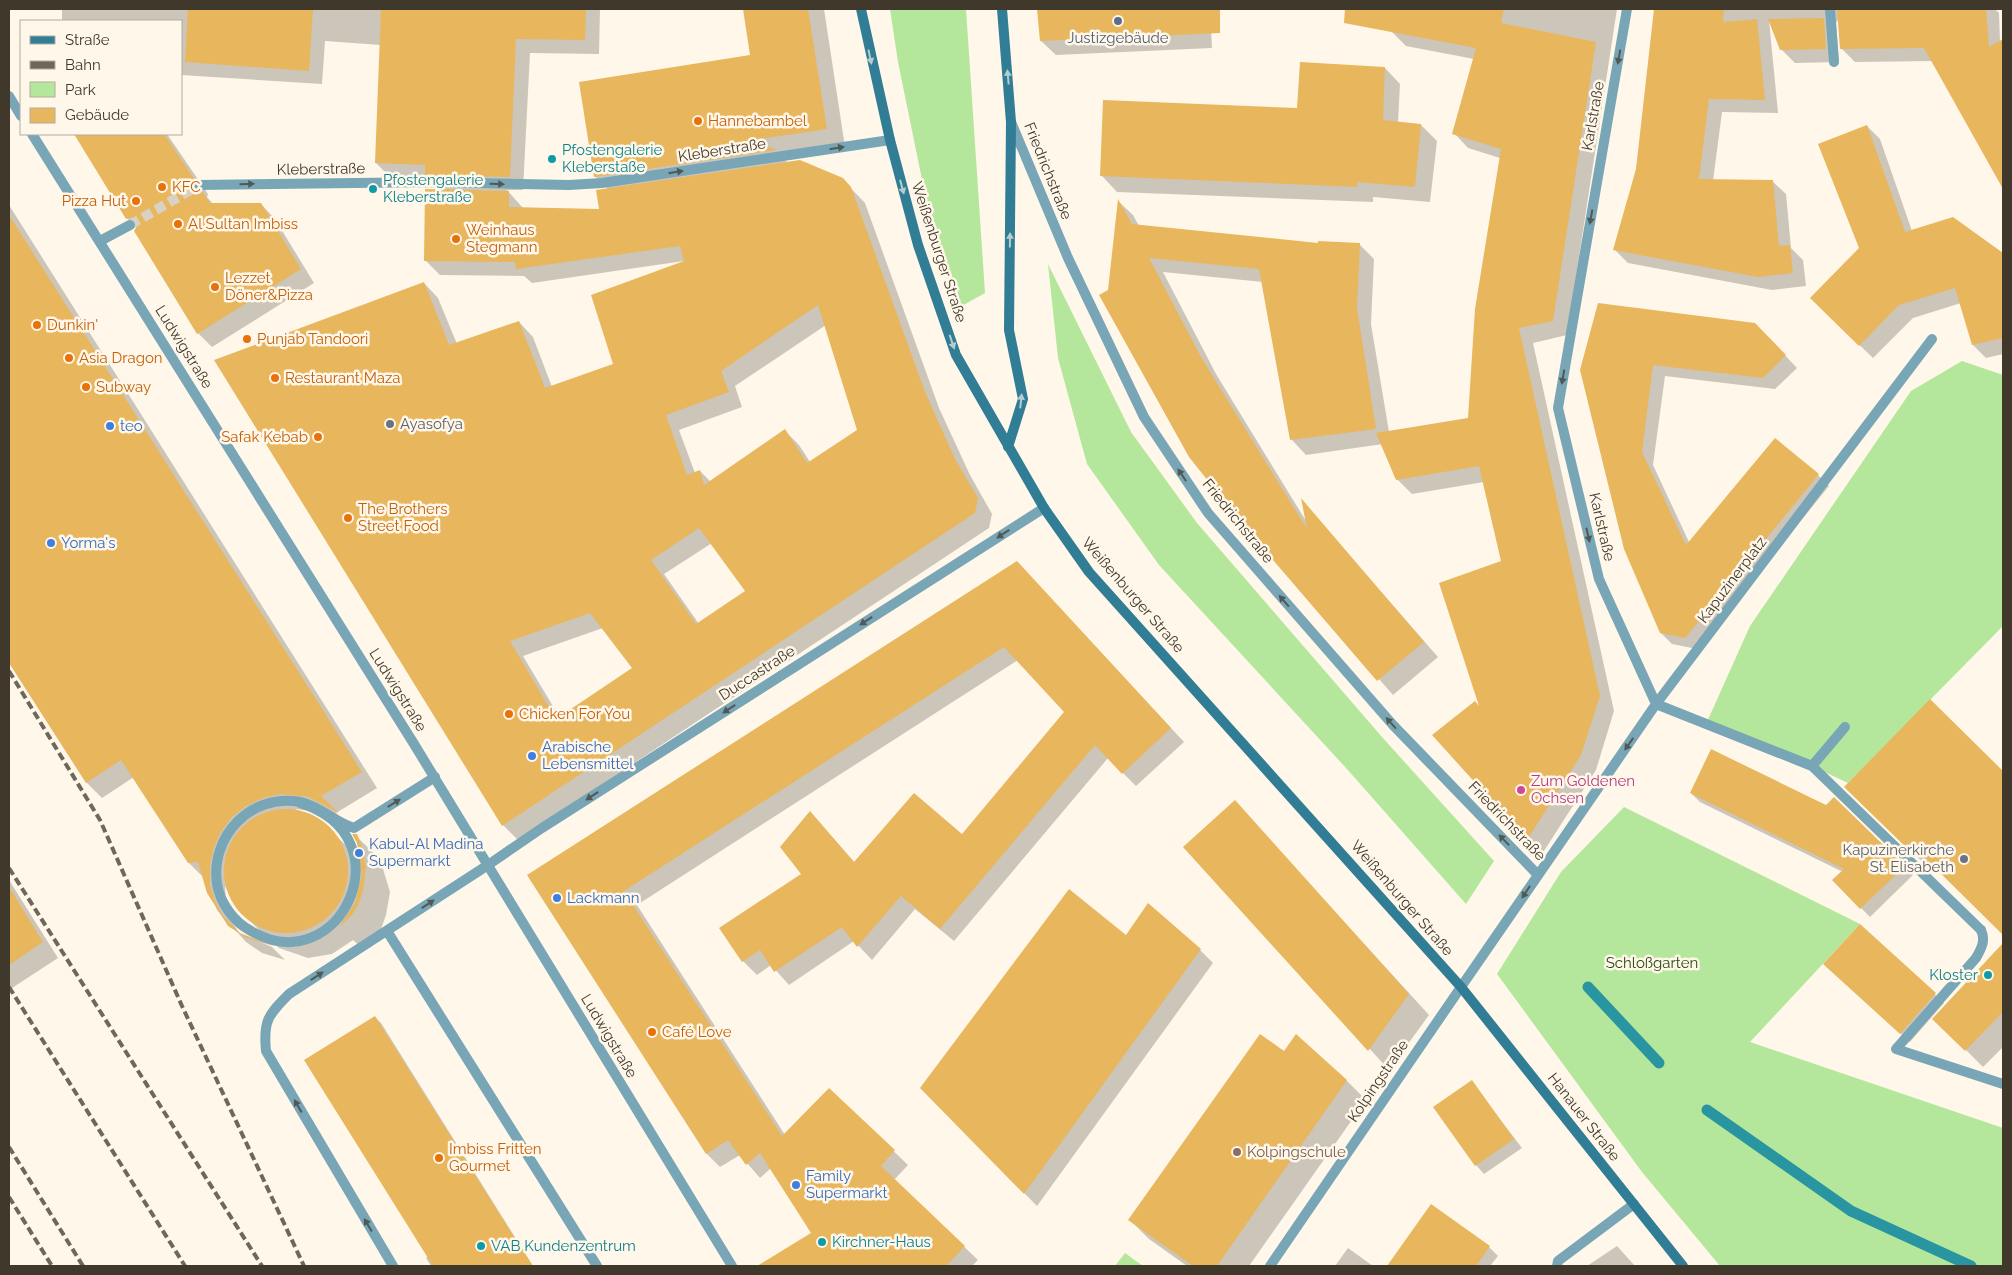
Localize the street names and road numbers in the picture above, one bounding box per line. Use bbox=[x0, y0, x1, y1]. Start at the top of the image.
street label: Karlstraße bbox=[1578, 80, 1608, 152]
street label: Friedrichstraße bbox=[1020, 120, 1076, 222]
street label: Kleberstraße bbox=[677, 134, 767, 166]
street label: Kleberstraße bbox=[277, 159, 366, 179]
street label: Weißenburger Straße bbox=[908, 179, 970, 325]
street label: Ludwigstraße bbox=[151, 302, 217, 392]
street label: Friedrichstraße bbox=[1199, 475, 1278, 567]
street label: Karlstraße bbox=[1585, 491, 1619, 563]
street label: Kapuzinerplatz bbox=[1694, 533, 1770, 627]
street label: Weißenburger Straße bbox=[1078, 534, 1188, 657]
street label: Duccastraße bbox=[716, 642, 799, 704]
street label: Ludwigstraße bbox=[365, 645, 431, 735]
street label: Friedrichstraße bbox=[1465, 778, 1549, 865]
street label: Weißenburger Straße bbox=[1347, 837, 1457, 960]
street label: Ludwigstraße bbox=[577, 991, 641, 1081]
street label: Kolpingstraße bbox=[1344, 1036, 1412, 1126]
street label: Hanauer Straße bbox=[1544, 1069, 1624, 1165]

